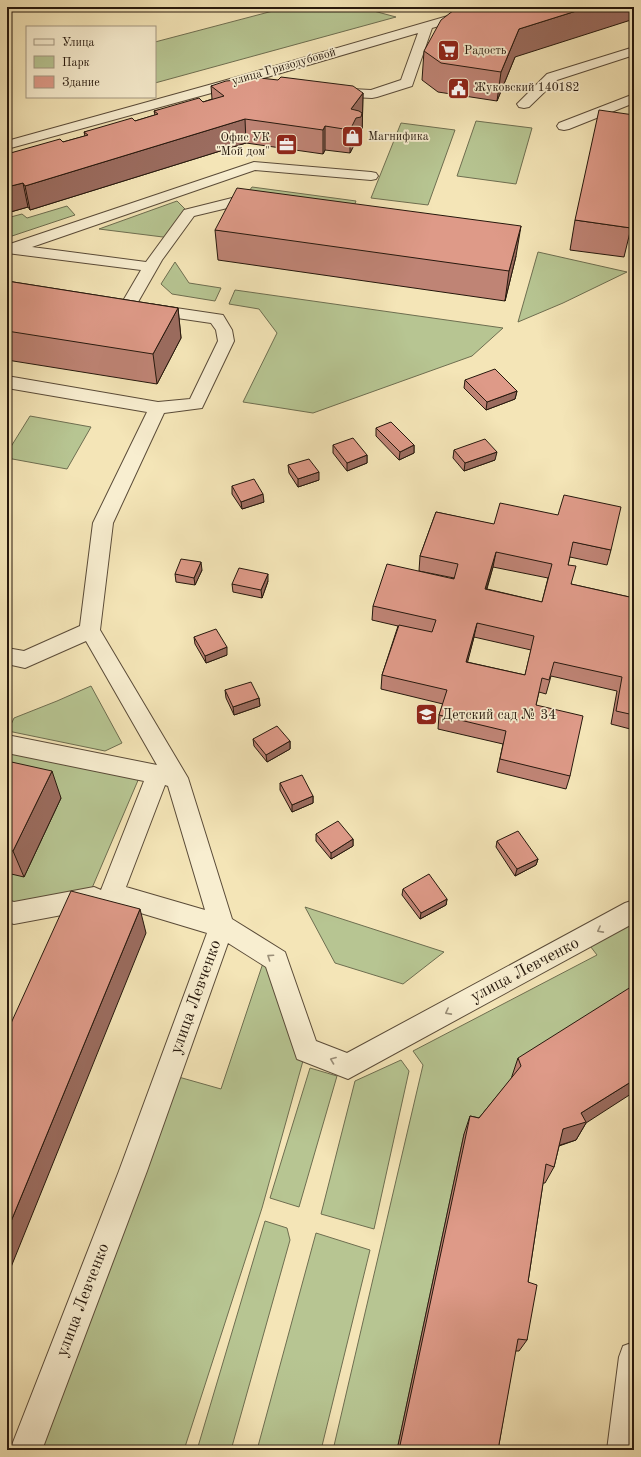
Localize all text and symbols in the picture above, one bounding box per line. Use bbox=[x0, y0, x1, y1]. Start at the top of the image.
legend bbox=[26, 26, 156, 98]
text: Улица bbox=[62, 37, 95, 49]
supermarket icon: Радость bbox=[435, 38, 461, 64]
place label: Радость bbox=[464, 45, 507, 57]
street label: улица Гризодубовой bbox=[231, 46, 337, 88]
text: Парк bbox=[62, 57, 90, 69]
public building icon: Жуковский 140182 bbox=[445, 75, 471, 101]
text: Здание bbox=[62, 77, 100, 89]
place label: Жуковский 140182 bbox=[474, 82, 579, 94]
shop icon: Магнифика bbox=[339, 124, 365, 150]
place label: Магнифика bbox=[368, 131, 429, 143]
place label: Офис УК "Мой дом" bbox=[216, 132, 270, 158]
office icon: Офис УК "Мой дом" bbox=[273, 132, 299, 158]
school or university icon: Детский сад № 34 bbox=[414, 702, 440, 728]
place label: Детский сад № 34 bbox=[442, 708, 556, 722]
one-way arrow bbox=[597, 925, 604, 932]
street label: улица Левченко bbox=[468, 934, 582, 1006]
street label: улица Левченко bbox=[167, 938, 225, 1056]
one-way arrow bbox=[268, 955, 275, 962]
one-way arrow bbox=[445, 1007, 453, 1014]
one-way arrow bbox=[330, 1057, 337, 1065]
street label: улица Левченко bbox=[54, 1241, 112, 1359]

